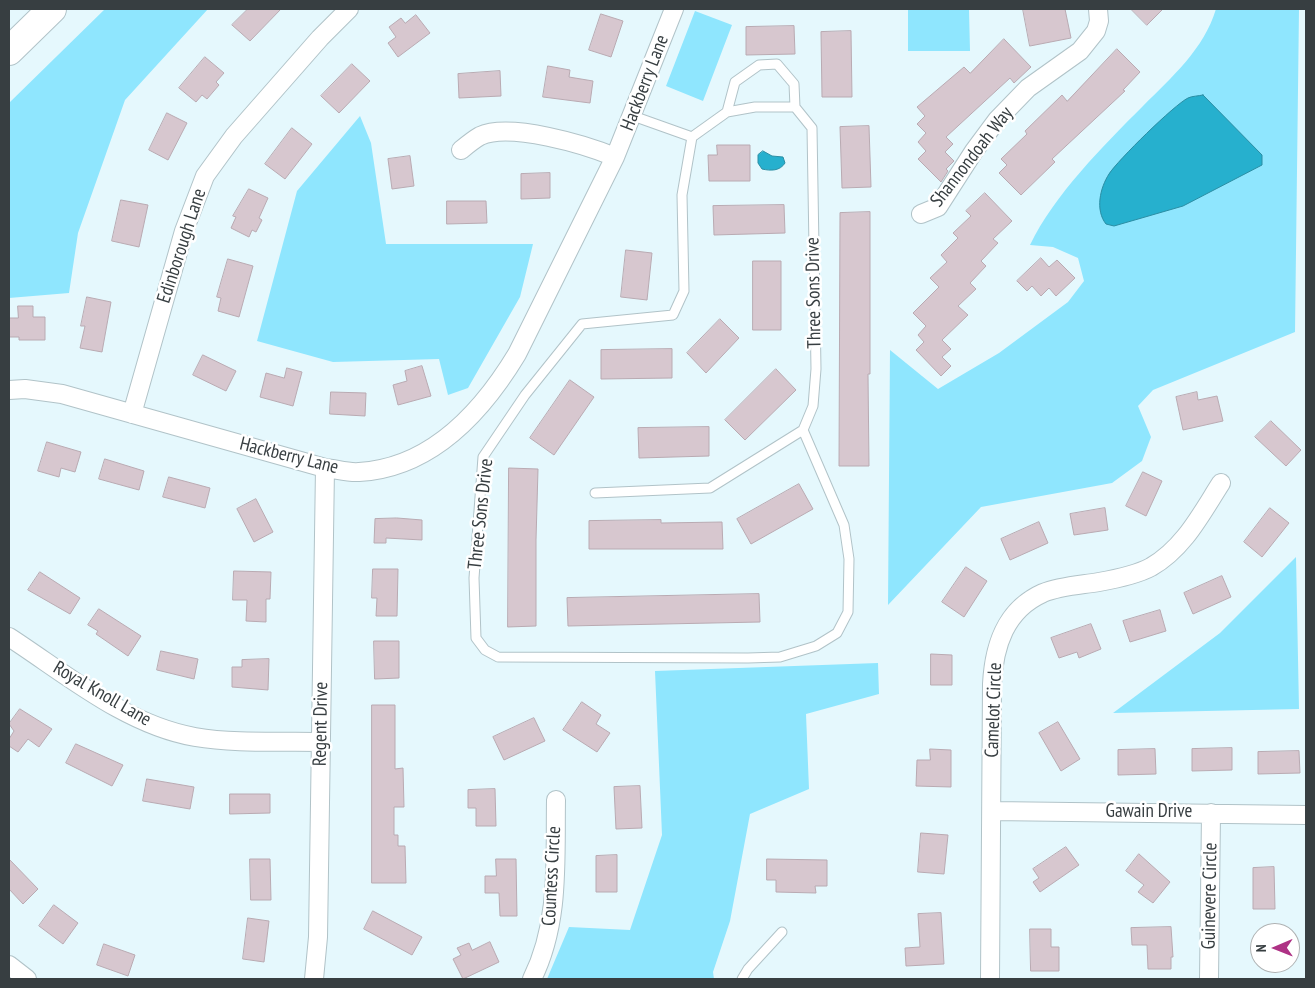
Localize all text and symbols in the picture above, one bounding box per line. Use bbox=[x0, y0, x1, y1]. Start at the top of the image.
street label: Hackberry Lane bbox=[616, 32, 674, 134]
street label: Shannondoah Way bbox=[926, 102, 1018, 212]
street label: Edinborough Lane bbox=[153, 186, 211, 306]
street label: Three Sons Drive bbox=[802, 237, 826, 349]
street label: Hackberry Lane bbox=[237, 433, 341, 479]
street label: Three Sons Drive bbox=[464, 457, 498, 571]
street label: Royal Knoll Lane bbox=[49, 657, 155, 731]
street label: Camelot Circle bbox=[981, 662, 1007, 758]
street label: Regent Drive bbox=[309, 682, 333, 766]
street label: Gawain Drive bbox=[1106, 801, 1192, 823]
street label: Countess Circle bbox=[538, 826, 566, 926]
street label: Guinevere Circle bbox=[1198, 842, 1222, 950]
north arrow bbox=[1250, 923, 1300, 973]
text: N bbox=[1252, 944, 1270, 952]

